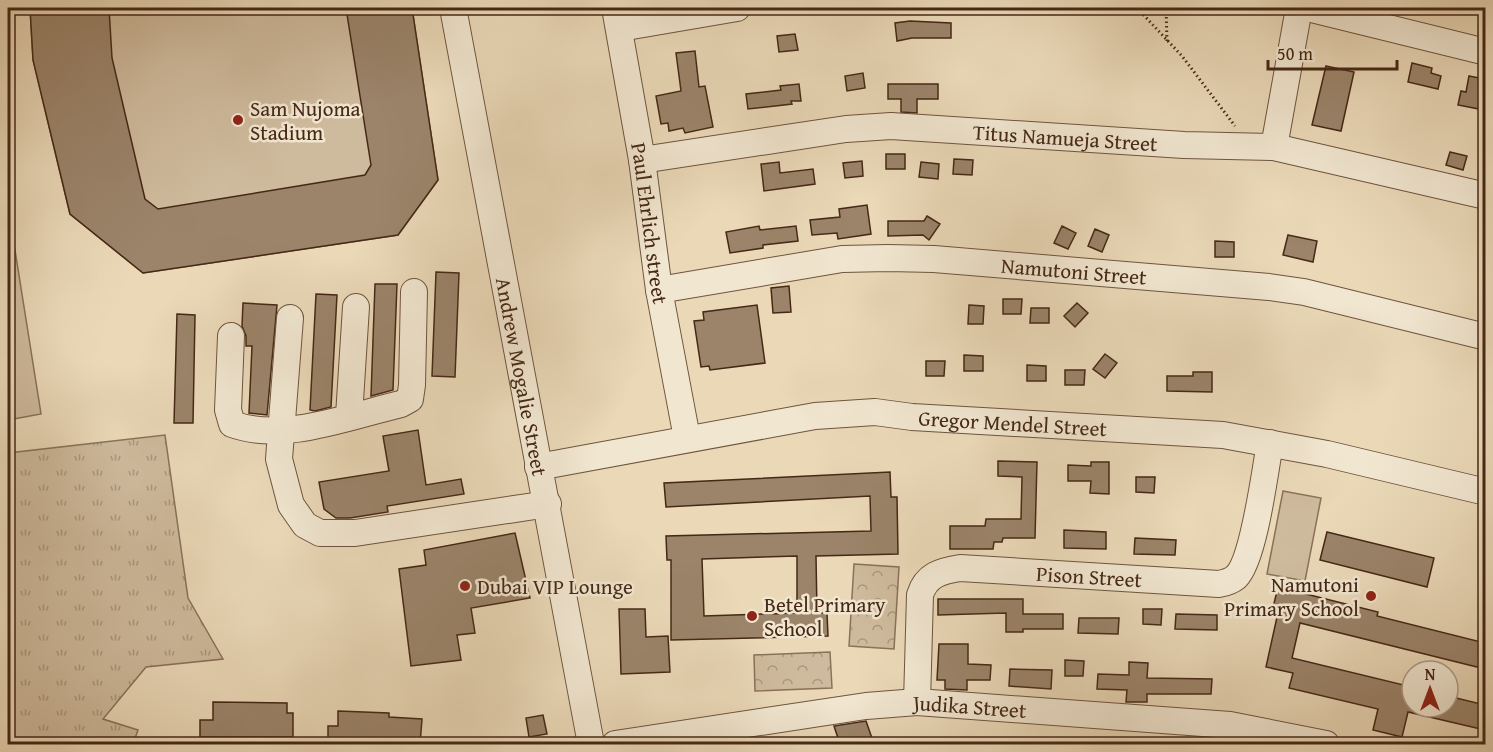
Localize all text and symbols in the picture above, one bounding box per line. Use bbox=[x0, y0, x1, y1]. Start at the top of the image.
scale bar bbox=[1268, 33, 1397, 71]
text: 50 m bbox=[1277, 40, 1313, 67]
place label: Sam Nujoma Stadium bbox=[250, 93, 361, 148]
marker: Sam Nujoma Stadium bbox=[231, 113, 245, 127]
street label: Titus Namueja Street bbox=[972, 116, 1159, 159]
street label: Paul Ehrlich street bbox=[624, 140, 677, 307]
street label: Namutoni Street bbox=[1000, 249, 1148, 292]
street label: Andrew Mogalie Street bbox=[488, 275, 556, 479]
street label: Gregor Mendel Street bbox=[918, 402, 1108, 444]
street label: Pison Street bbox=[1035, 557, 1143, 595]
place label: Namutoni Primary School bbox=[1224, 569, 1359, 624]
place label: Dubai VIP Lounge bbox=[477, 571, 633, 602]
marker: Dubai VIP Lounge bbox=[458, 579, 472, 593]
place label: Betel Primary School bbox=[764, 589, 886, 644]
marker: Namutoni Primary School bbox=[1364, 589, 1378, 603]
marker: Betel Primary School bbox=[745, 609, 759, 623]
north arrow bbox=[1400, 659, 1460, 719]
text: N bbox=[1425, 662, 1436, 686]
street label: Judika Street bbox=[909, 686, 1028, 726]

